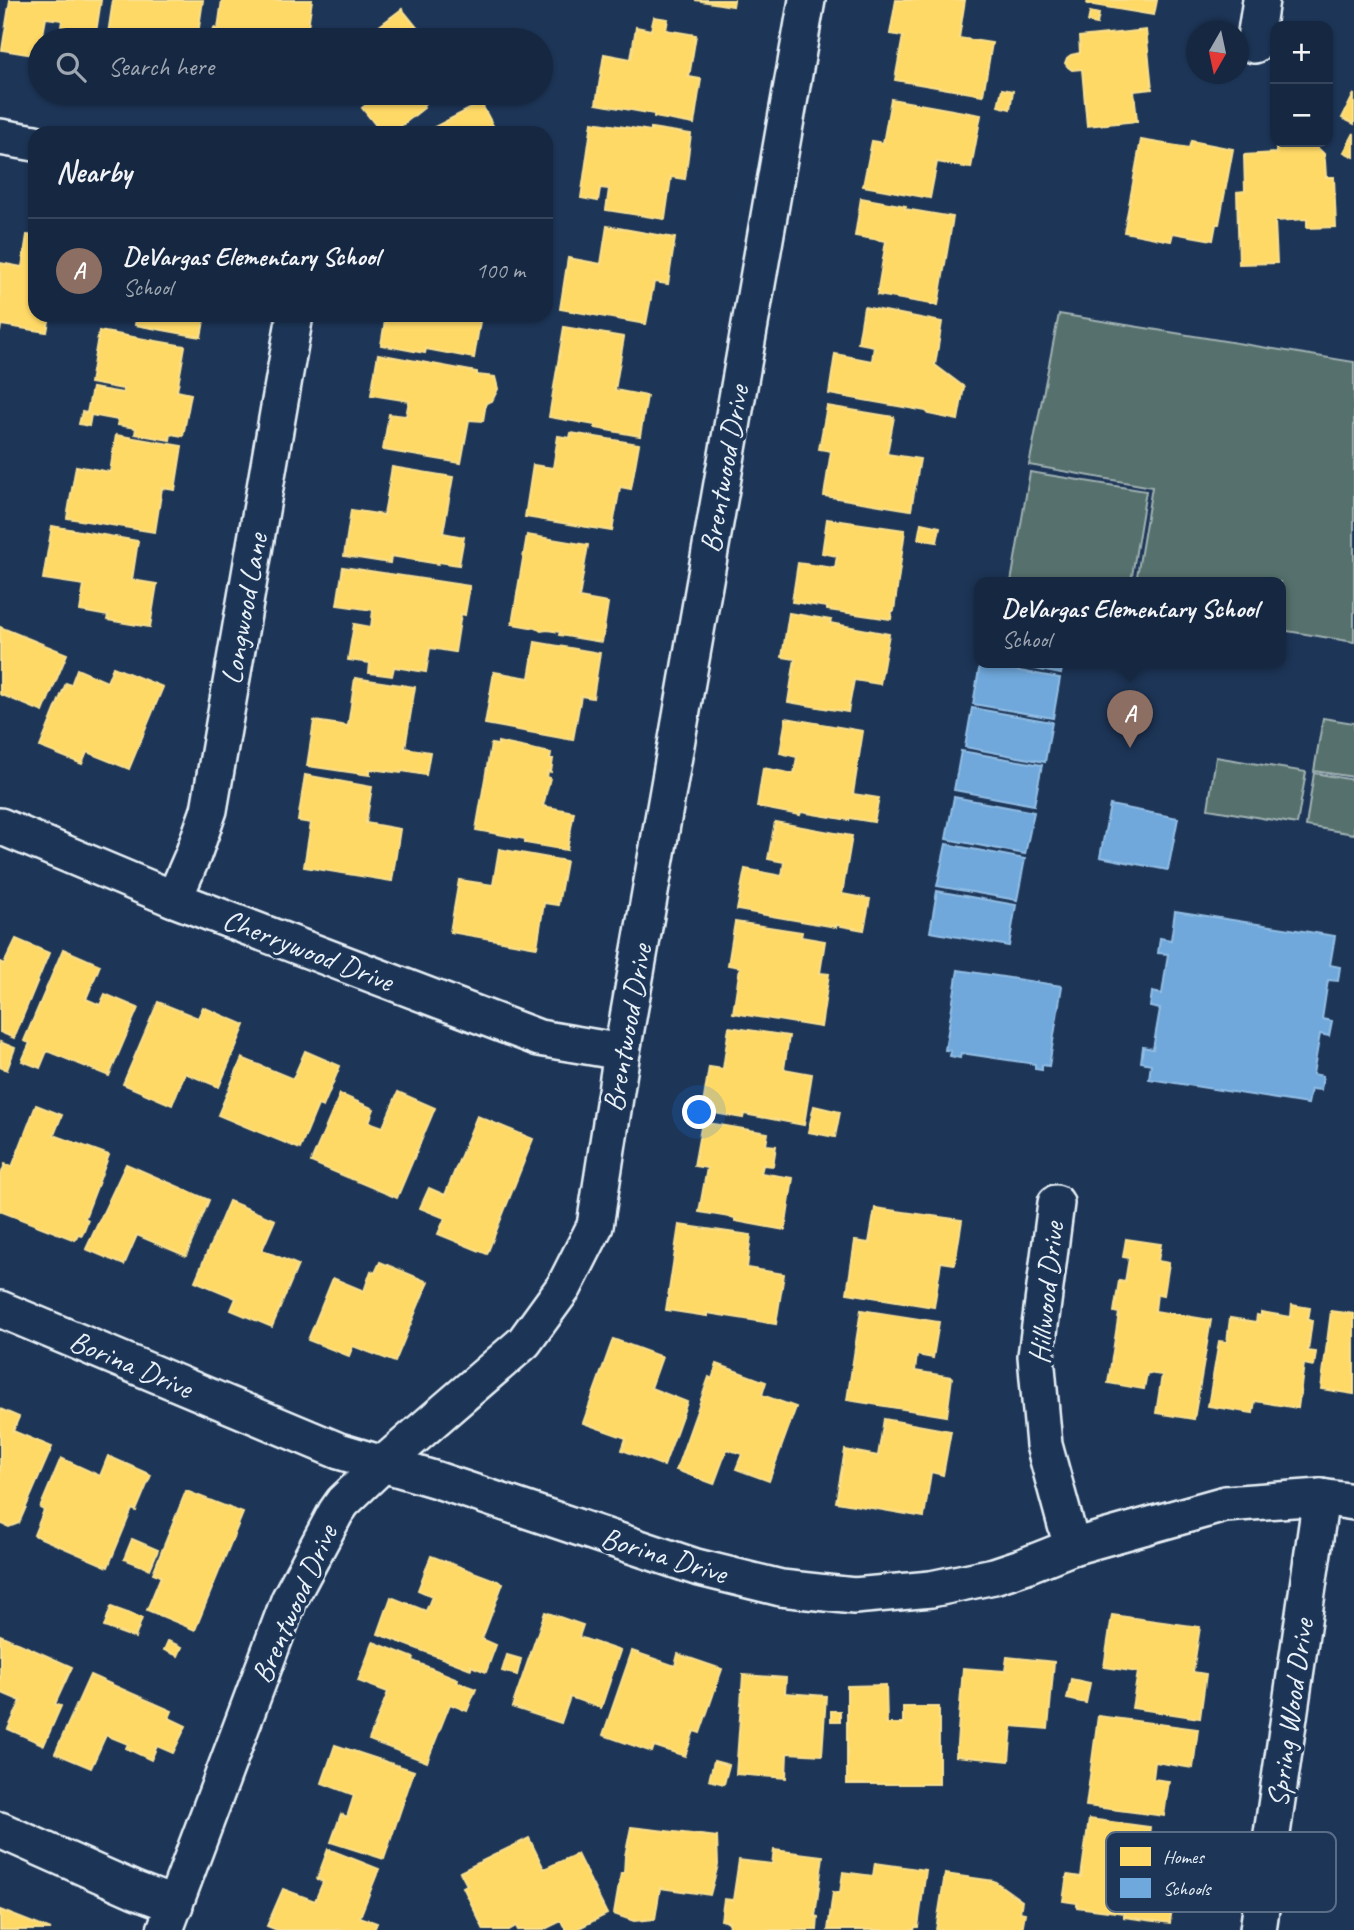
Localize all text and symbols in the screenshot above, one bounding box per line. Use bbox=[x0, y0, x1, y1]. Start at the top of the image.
north arrow bbox=[1186, 21, 1249, 84]
map controls bbox=[1270, 21, 1333, 147]
button: + bbox=[1270, 21, 1333, 84]
search box bbox=[28, 28, 553, 105]
icon: search bbox=[52, 48, 90, 86]
text: Search here bbox=[108, 50, 214, 83]
button: − bbox=[1270, 84, 1333, 147]
text: Nearby bbox=[56, 153, 132, 191]
text: DeVargas Elementary School bbox=[123, 240, 380, 273]
text: A bbox=[73, 256, 85, 285]
text: 100 m bbox=[476, 256, 525, 285]
text: School bbox=[123, 273, 172, 302]
street label: Brentwood Drive bbox=[691, 380, 758, 556]
street label: Longwood Lane bbox=[212, 528, 276, 687]
popup bbox=[974, 577, 1286, 668]
text: DeVargas Elementary School bbox=[1002, 592, 1258, 625]
text: School bbox=[1002, 625, 1051, 654]
pin: A bbox=[1107, 690, 1153, 748]
street label: Cherrywood Drive bbox=[218, 900, 401, 1001]
street label: Brentwood Drive bbox=[594, 939, 661, 1115]
your location bbox=[682, 1095, 716, 1129]
street label: Hillwood Drive bbox=[1020, 1218, 1073, 1366]
street label: Borina Drive bbox=[64, 1321, 200, 1408]
street label: Brentwood Drive bbox=[242, 1517, 347, 1689]
street label: Borina Drive bbox=[597, 1518, 734, 1593]
street label: Spring Wood Drive bbox=[1258, 1614, 1322, 1809]
legend bbox=[1106, 1832, 1336, 1912]
text: Homes bbox=[1163, 1845, 1205, 1869]
text: Schools bbox=[1163, 1877, 1213, 1901]

